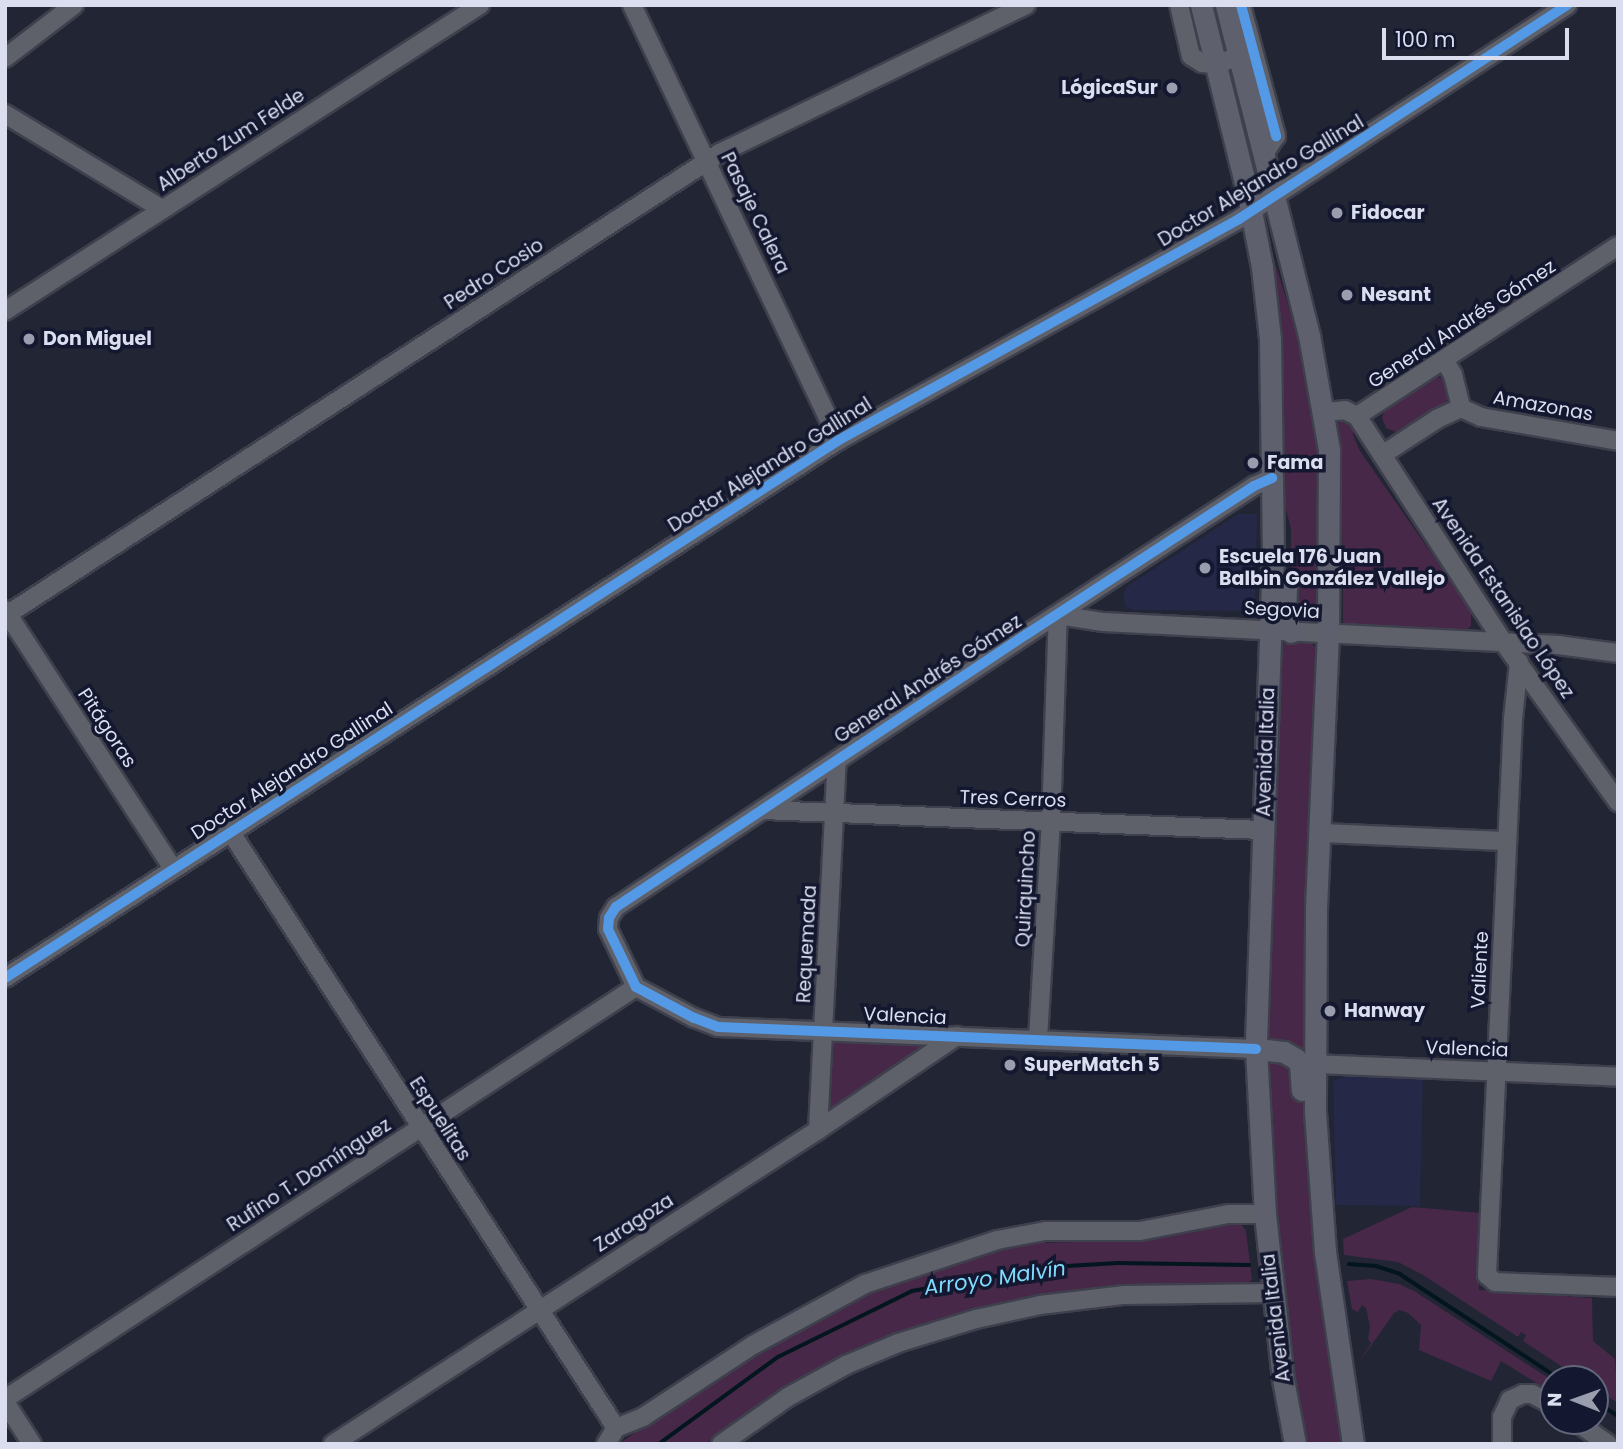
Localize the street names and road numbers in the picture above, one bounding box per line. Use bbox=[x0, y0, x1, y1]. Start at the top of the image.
street label: Alberto Zum Felde bbox=[153, 84, 309, 196]
street label: Doctor Alejandro Gallinal bbox=[1154, 110, 1368, 252]
street label: Pasaje Calera bbox=[716, 149, 794, 277]
street label: Pedro Cosio bbox=[440, 234, 548, 314]
street label: General Andrés Gómez bbox=[1364, 255, 1560, 393]
street label: Amazonas bbox=[1491, 386, 1595, 426]
street label: Doctor Alejandro Gallinal bbox=[664, 393, 876, 537]
street label: Avenida Estanislao López bbox=[1427, 493, 1579, 703]
street label: Segovia bbox=[1243, 597, 1321, 623]
street label: General Andrés Gómez bbox=[830, 610, 1026, 748]
street label: Pitágoras bbox=[73, 684, 141, 772]
street label: Avenida Italia bbox=[1252, 687, 1280, 817]
street label: Doctor Alejandro Gallinal bbox=[187, 697, 397, 845]
street label: Tres Cerros bbox=[959, 786, 1067, 812]
street label: Quirquincho bbox=[1012, 830, 1040, 948]
street label: Requemada bbox=[793, 884, 821, 1004]
street label: Valiente bbox=[1467, 931, 1493, 1009]
street label: Valencia bbox=[863, 1002, 947, 1030]
street label: Valencia bbox=[1425, 1036, 1509, 1062]
street label: Espuelitas bbox=[404, 1073, 476, 1165]
street label: Rufino T. Domínguez bbox=[223, 1113, 395, 1237]
street label: Zaragoza bbox=[590, 1189, 678, 1257]
street label: Avenida Italia bbox=[1257, 1252, 1295, 1384]

